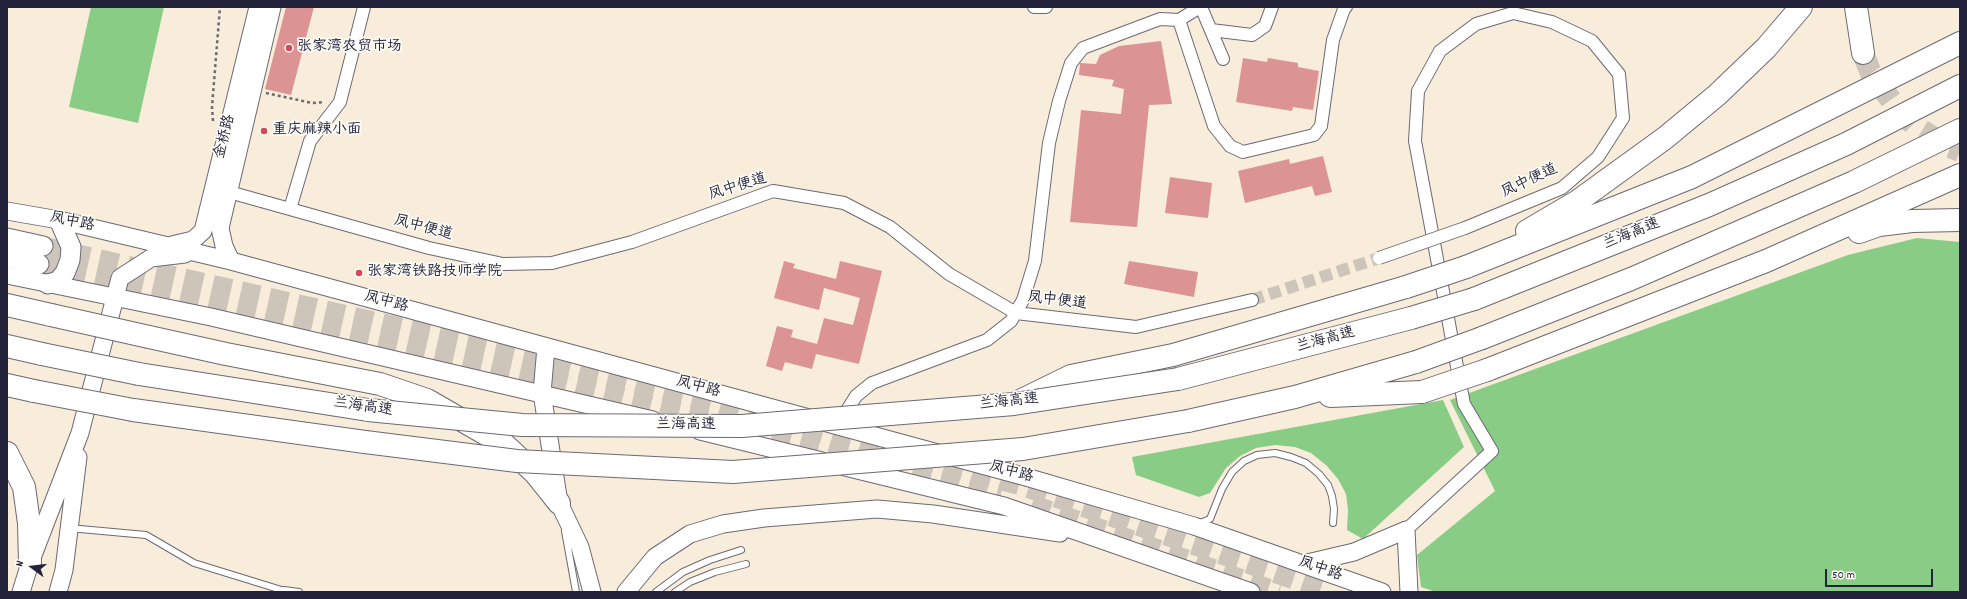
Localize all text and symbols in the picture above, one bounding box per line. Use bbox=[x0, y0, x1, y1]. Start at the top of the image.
place label: 张家湾农贸市场 bbox=[297, 39, 402, 57]
marker: 张家湾农贸市场 bbox=[284, 43, 294, 53]
street label: 金桥路 bbox=[212, 113, 240, 161]
place label: 重庆麻辣小面 bbox=[272, 122, 362, 140]
marker: 重庆麻辣小面 bbox=[259, 126, 269, 136]
street label: 凤中便道 bbox=[1499, 161, 1561, 203]
street label: 凤中便道 bbox=[707, 171, 769, 205]
street label: 凤中路 bbox=[48, 210, 96, 236]
street label: 凤中便道 bbox=[392, 213, 454, 245]
street label: 兰海高速 bbox=[1601, 215, 1663, 255]
place label: 张家湾铁路技师学院 bbox=[367, 264, 502, 282]
marker: 张家湾铁路技师学院 bbox=[354, 268, 364, 278]
street label: 凤中路 bbox=[362, 288, 410, 318]
street label: 凤中便道 bbox=[1026, 289, 1088, 315]
street label: 兰海高速 bbox=[1295, 325, 1357, 357]
street label: 凤中路 bbox=[674, 373, 722, 403]
street label: 兰海高速 bbox=[978, 391, 1040, 415]
street label: 兰海高速 bbox=[332, 395, 394, 421]
street label: 兰海高速 bbox=[656, 417, 716, 435]
street label: 凤中路 bbox=[987, 458, 1035, 488]
north arrow bbox=[12, 547, 52, 587]
street label: 凤中路 bbox=[1296, 554, 1344, 586]
text: N bbox=[12, 559, 29, 569]
scale bar bbox=[1827, 561, 1935, 587]
text: 50 m bbox=[1832, 567, 1855, 584]

